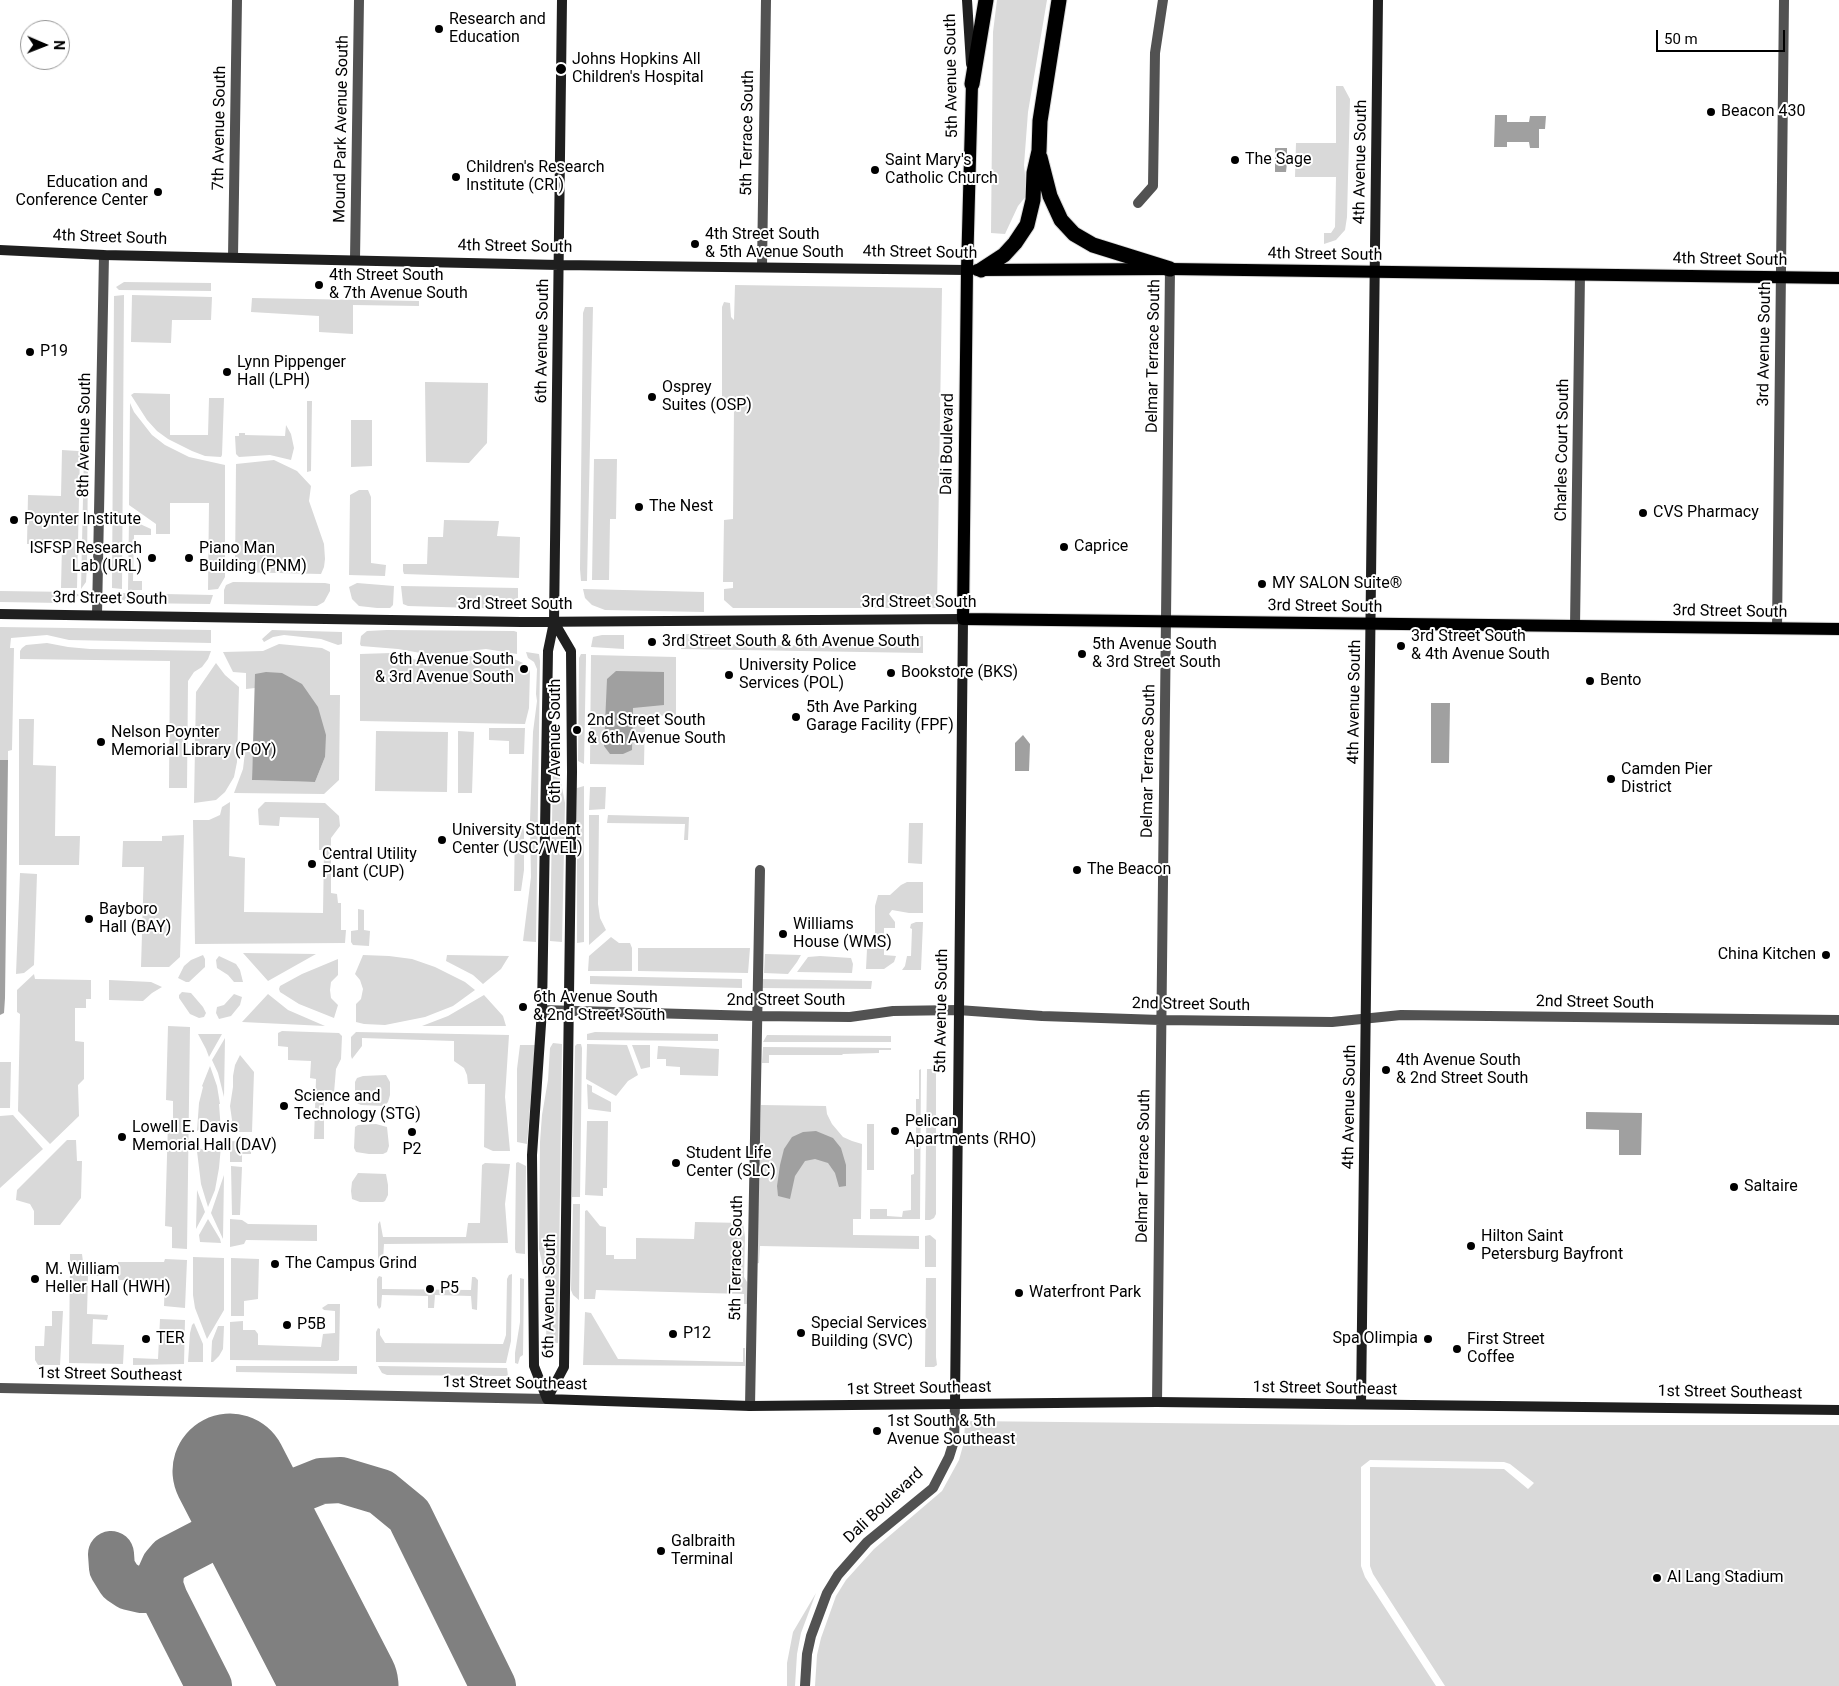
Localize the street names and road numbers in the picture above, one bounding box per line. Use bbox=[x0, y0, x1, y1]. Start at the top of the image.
street label: 5th Avenue South bbox=[941, 13, 963, 139]
street label: Mound Park Avenue South bbox=[331, 35, 353, 223]
street label: 7th Avenue South bbox=[209, 65, 231, 191]
street label: 5th Terrace South bbox=[737, 70, 759, 196]
street label: 4th Avenue South bbox=[1350, 99, 1372, 225]
street label: 4th Street South bbox=[52, 226, 168, 250]
street label: 4th Street South bbox=[458, 236, 572, 258]
street label: 4th Street South bbox=[863, 242, 977, 264]
street label: 4th Street South bbox=[1268, 244, 1382, 266]
street label: 4th Street South bbox=[1673, 249, 1787, 271]
street label: 6th Avenue South bbox=[532, 278, 554, 404]
street label: Delmar Terrace South bbox=[1143, 279, 1165, 433]
street label: 3rd Avenue South bbox=[1754, 281, 1776, 407]
street label: 8th Avenue South bbox=[74, 372, 96, 498]
street label: Charles Court South bbox=[1552, 378, 1574, 522]
street label: Dali Boulevard bbox=[938, 393, 958, 495]
street label: 3rd Street South bbox=[52, 588, 168, 610]
street label: 3rd Street South bbox=[862, 593, 976, 613]
street label: 3rd Street South bbox=[458, 595, 572, 615]
street label: 3rd Street South bbox=[1267, 596, 1383, 618]
street label: 3rd Street South bbox=[1672, 601, 1788, 623]
street label: 4th Avenue South bbox=[1344, 639, 1366, 765]
street label: 6th Avenue South bbox=[546, 679, 566, 803]
street label: Delmar Terrace South bbox=[1138, 684, 1160, 838]
street label: 5th Avenue South bbox=[931, 948, 953, 1074]
street label: 2nd Street South bbox=[727, 991, 845, 1011]
street label: 2nd Street South bbox=[1536, 992, 1654, 1014]
street label: 2nd Street South bbox=[1132, 994, 1250, 1016]
street label: 4th Avenue South bbox=[1339, 1044, 1361, 1170]
street label: Delmar Terrace South bbox=[1133, 1089, 1155, 1243]
street label: 5th Terrace South bbox=[726, 1195, 748, 1321]
street label: 6th Avenue South bbox=[539, 1233, 561, 1359]
street label: 1st Street Southeast bbox=[37, 1364, 183, 1386]
street label: 1st Street Southeast bbox=[442, 1373, 588, 1395]
street label: 1st Street Southeast bbox=[846, 1378, 992, 1400]
street label: 1st Street Southeast bbox=[1252, 1378, 1398, 1400]
street label: 1st Street Southeast bbox=[1657, 1382, 1803, 1404]
street label: Dali Boulevard bbox=[840, 1464, 928, 1548]

